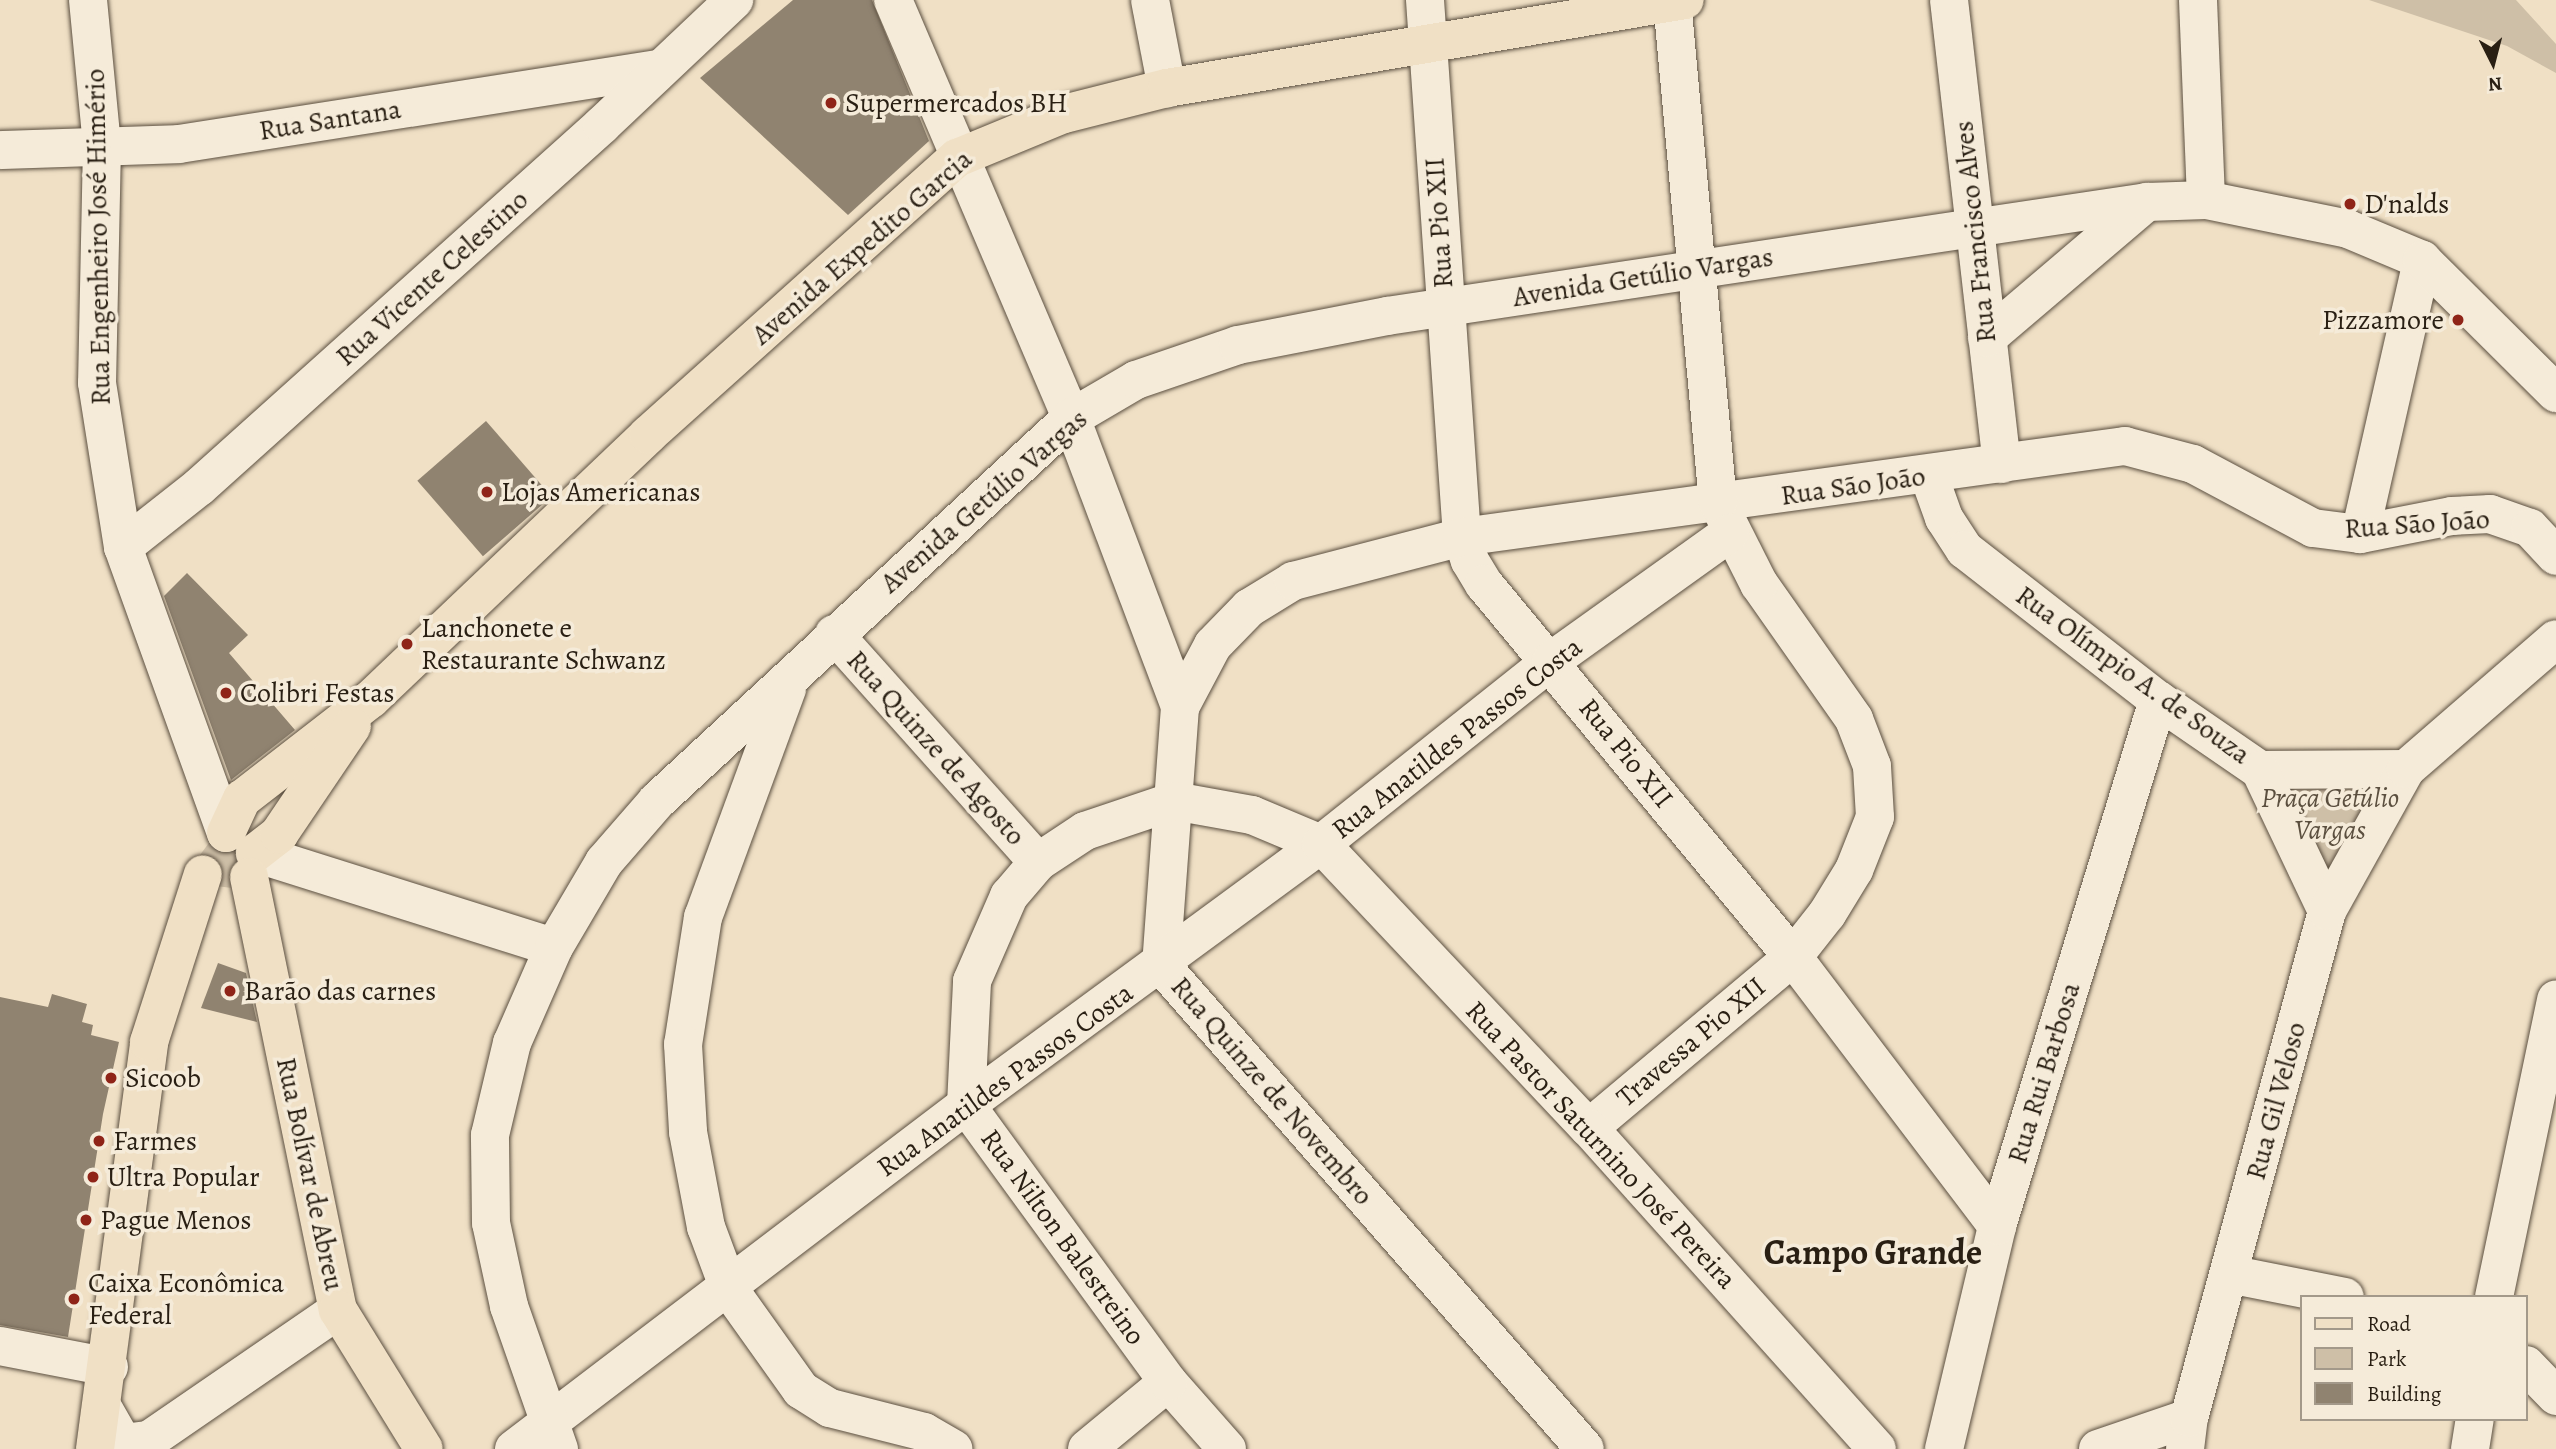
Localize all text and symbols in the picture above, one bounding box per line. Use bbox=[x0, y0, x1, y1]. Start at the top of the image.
north arrow bbox=[2458, 28, 2528, 98]
street label: Rua Engenheiro José Himério bbox=[78, 68, 118, 406]
text: N bbox=[2487, 70, 2503, 98]
place label: Supermercados BH bbox=[845, 86, 1068, 120]
street label: Rua Santana bbox=[257, 92, 403, 148]
marker: Supermercados BH bbox=[823, 95, 839, 111]
street label: Rua Francisco Alves bbox=[1947, 119, 2003, 345]
street label: Avenida Expedito Garcia bbox=[745, 142, 979, 352]
street label: Rua Pio XII bbox=[1418, 156, 1460, 290]
street label: Rua Vicente Celestino bbox=[329, 183, 535, 373]
place label: D'nalds bbox=[2364, 187, 2449, 221]
marker: D'nalds bbox=[2342, 196, 2358, 212]
street label: Avenida Getúlio Vargas bbox=[1510, 240, 1776, 314]
place label: Pizzamore bbox=[2322, 303, 2444, 337]
marker: Pizzamore bbox=[2450, 312, 2466, 328]
street label: Avenida Getúlio Vargas bbox=[874, 402, 1094, 600]
street label: Rua São João bbox=[1778, 459, 1928, 513]
place label: Lojas Americanas bbox=[501, 475, 701, 509]
marker: Lojas Americanas bbox=[479, 484, 495, 500]
street label: Rua São João bbox=[2343, 502, 2491, 546]
street label: Rua Olímpio A. de Souza bbox=[2009, 578, 2257, 772]
place label: Lanchonete e Restaurante Schwanz bbox=[421, 611, 666, 677]
street label: Rua Anatildes Passos Costa bbox=[1325, 630, 1589, 846]
marker: Lanchonete e Restaurante Schwanz bbox=[399, 636, 415, 652]
street label: Rua Quinze de Agosto bbox=[840, 644, 1032, 852]
place label: Colibri Festas bbox=[240, 676, 394, 710]
marker: Colibri Festas bbox=[218, 685, 234, 701]
street label: Rua Pio XII bbox=[1572, 691, 1680, 815]
park label: Praça Getúlio Vargas bbox=[2261, 781, 2399, 847]
street label: Rua Quinze de Novembro bbox=[1164, 970, 1380, 1212]
street label: Travessa Pio XII bbox=[1610, 970, 1772, 1114]
place label: Barão das carnes bbox=[244, 974, 436, 1008]
street label: Rua Anatildes Passos Costa bbox=[870, 976, 1140, 1184]
street label: Rua Rui Barbosa bbox=[2000, 978, 2088, 1168]
marker: Barão das carnes bbox=[222, 983, 238, 999]
street label: Rua Pastor Saturnino José Pereira bbox=[1459, 994, 1743, 1296]
street label: Rua Gil Veloso bbox=[2239, 1018, 2313, 1184]
street label: Rua Bolívar de Abreu bbox=[269, 1054, 351, 1294]
place label: Sicoob bbox=[125, 1061, 201, 1095]
marker: Sicoob bbox=[103, 1070, 119, 1086]
street label: Rua Nilton Balestreino bbox=[973, 1123, 1153, 1351]
place label: Farmes bbox=[113, 1124, 197, 1158]
marker: Farmes bbox=[91, 1133, 107, 1149]
place label: Ultra Popular bbox=[107, 1160, 260, 1194]
marker: Ultra Popular bbox=[85, 1169, 101, 1185]
place label: Pague Menos bbox=[100, 1203, 251, 1237]
marker: Pague Menos bbox=[78, 1212, 94, 1228]
district label: Campo Grande bbox=[1764, 1231, 1982, 1273]
place label: Caixa Econômica Federal bbox=[88, 1266, 284, 1332]
marker: Caixa Econômica Federal bbox=[66, 1291, 82, 1307]
legend bbox=[2300, 1295, 2528, 1421]
text: Road bbox=[2367, 1310, 2411, 1338]
text: Park bbox=[2367, 1345, 2406, 1373]
text: Building bbox=[2367, 1380, 2441, 1408]

